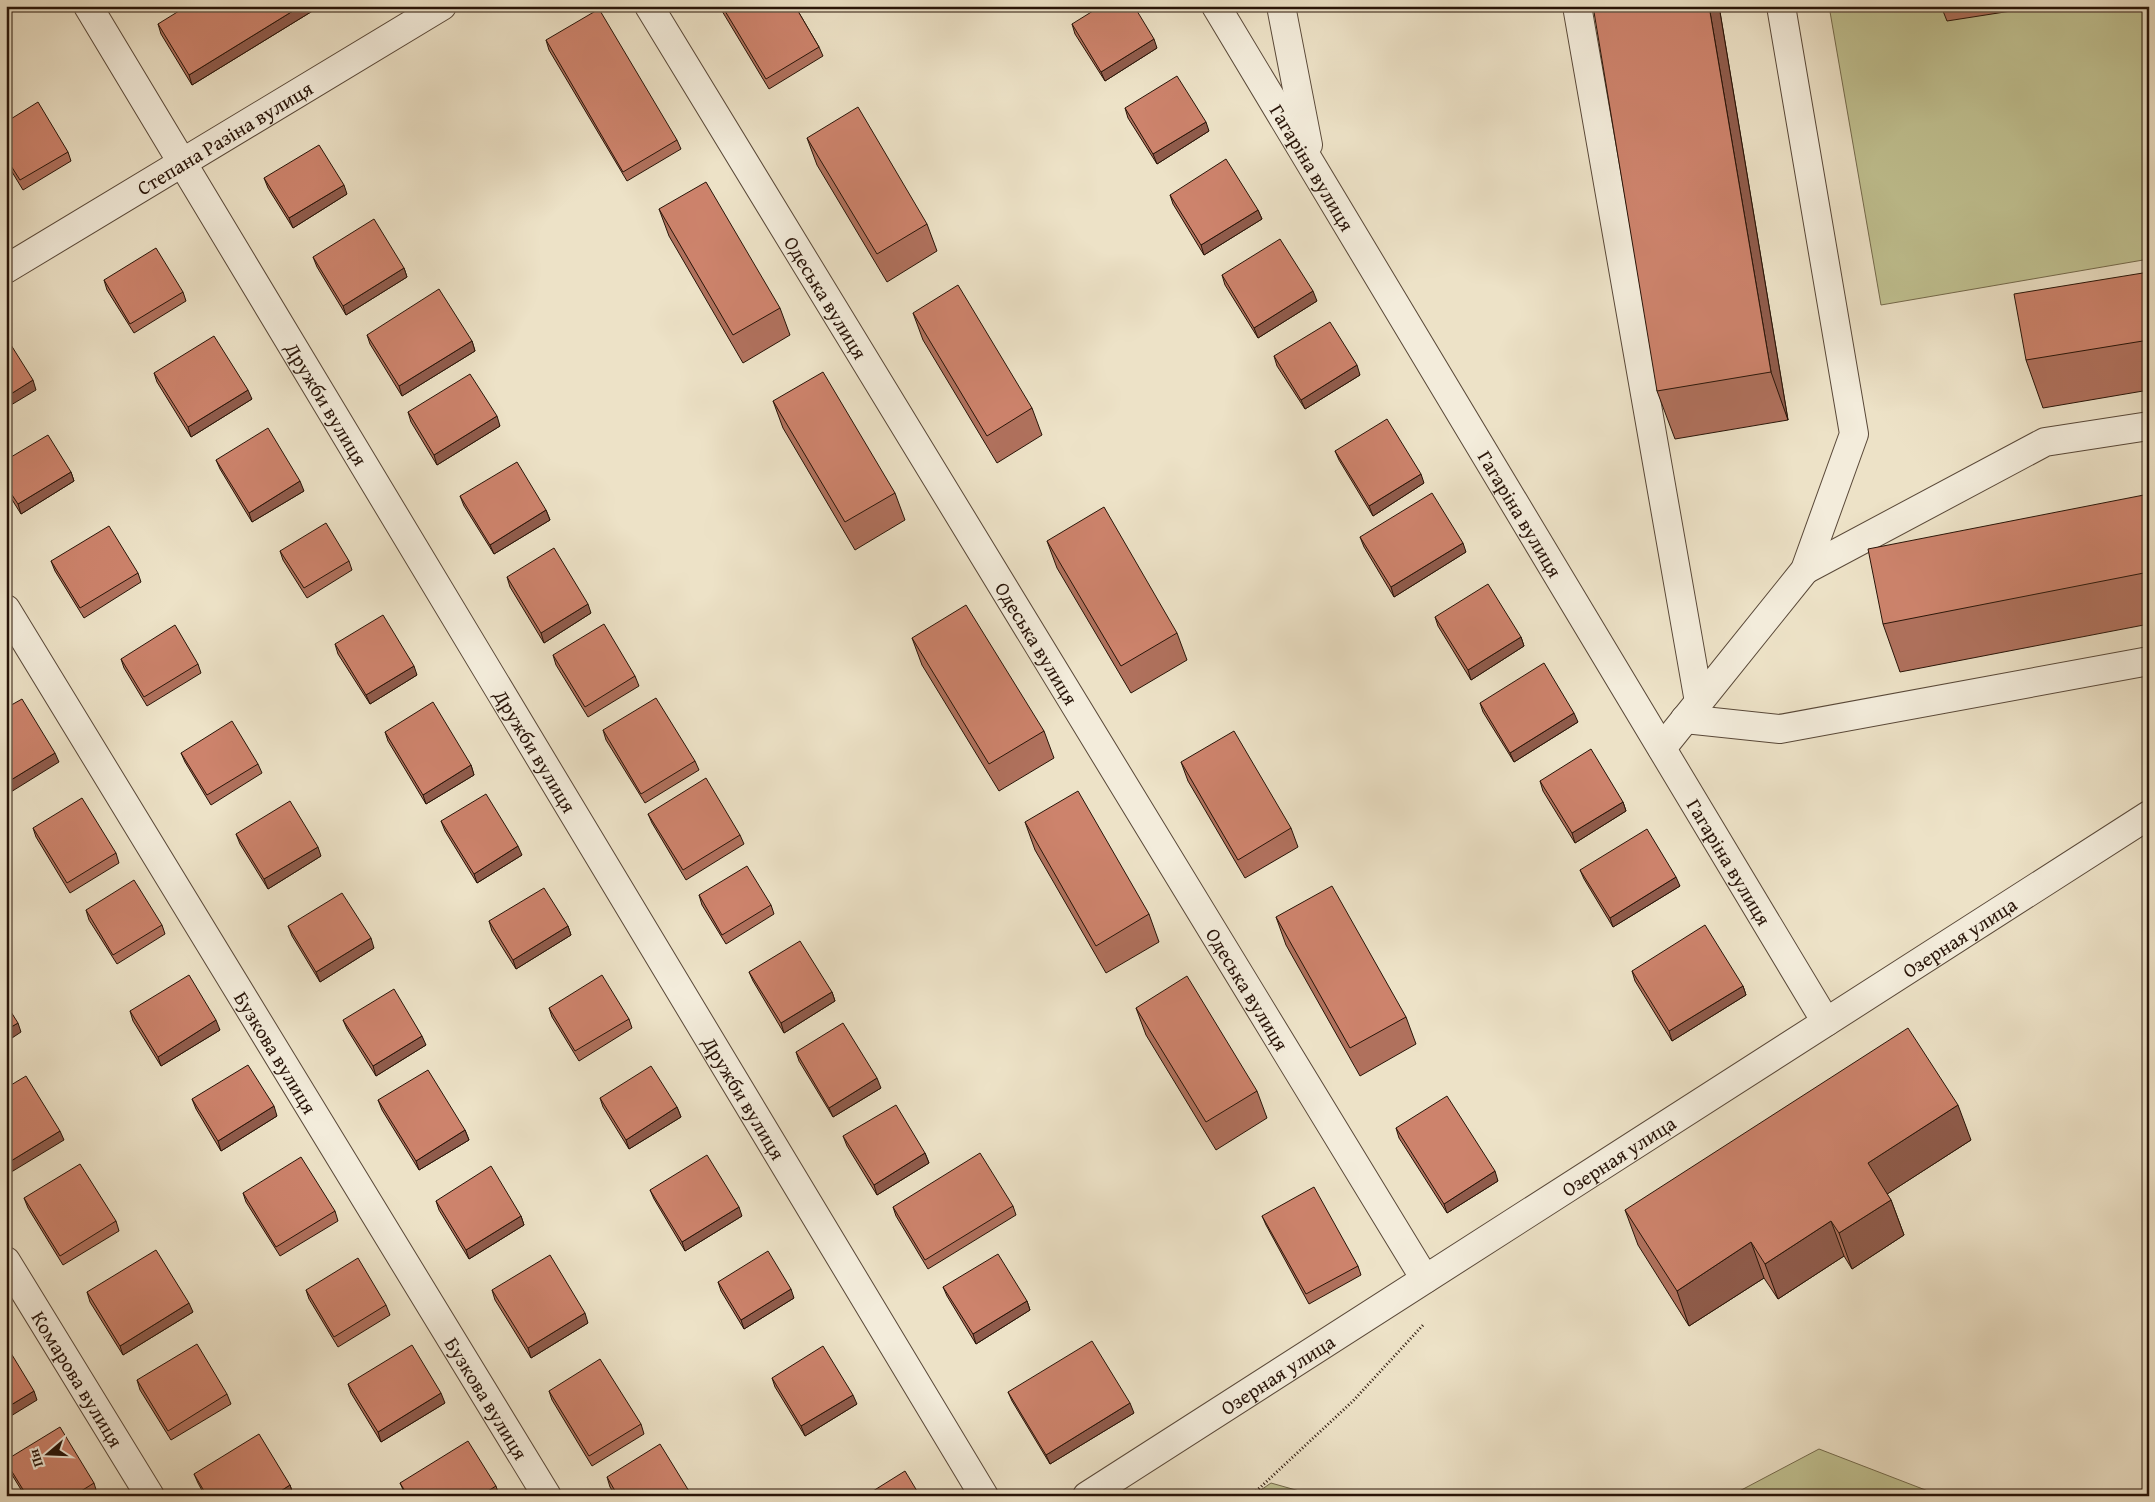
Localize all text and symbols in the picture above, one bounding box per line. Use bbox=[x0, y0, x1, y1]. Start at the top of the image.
street label: Степана Разіна вулиця bbox=[131, 73, 318, 202]
street label: Гагаріна вулиця bbox=[1263, 98, 1362, 236]
street label: Одеська вулиця bbox=[778, 230, 875, 364]
street label: Дружби вулиця bbox=[278, 336, 375, 471]
street label: Гагаріна вулиця bbox=[1471, 445, 1570, 583]
street label: Одеська вулиця bbox=[989, 576, 1086, 710]
street label: Дружби вулиця bbox=[487, 683, 584, 818]
street label: Гагаріна вулиця bbox=[1680, 793, 1779, 931]
street label: Озерная улица bbox=[1896, 889, 2022, 984]
street label: Одеська вулиця bbox=[1199, 922, 1297, 1056]
street label: Бузкова вулиця bbox=[228, 985, 325, 1119]
street label: Дружби вулиця bbox=[696, 1030, 793, 1165]
street label: Озерная улица bbox=[1555, 1108, 1681, 1203]
street label: Комарова вулиця bbox=[25, 1305, 131, 1453]
street label: Озерная улица bbox=[1214, 1326, 1340, 1421]
street label: Бузкова вулиця bbox=[439, 1331, 536, 1465]
north arrow bbox=[22, 1430, 72, 1480]
text: Пн bbox=[23, 1446, 48, 1470]

